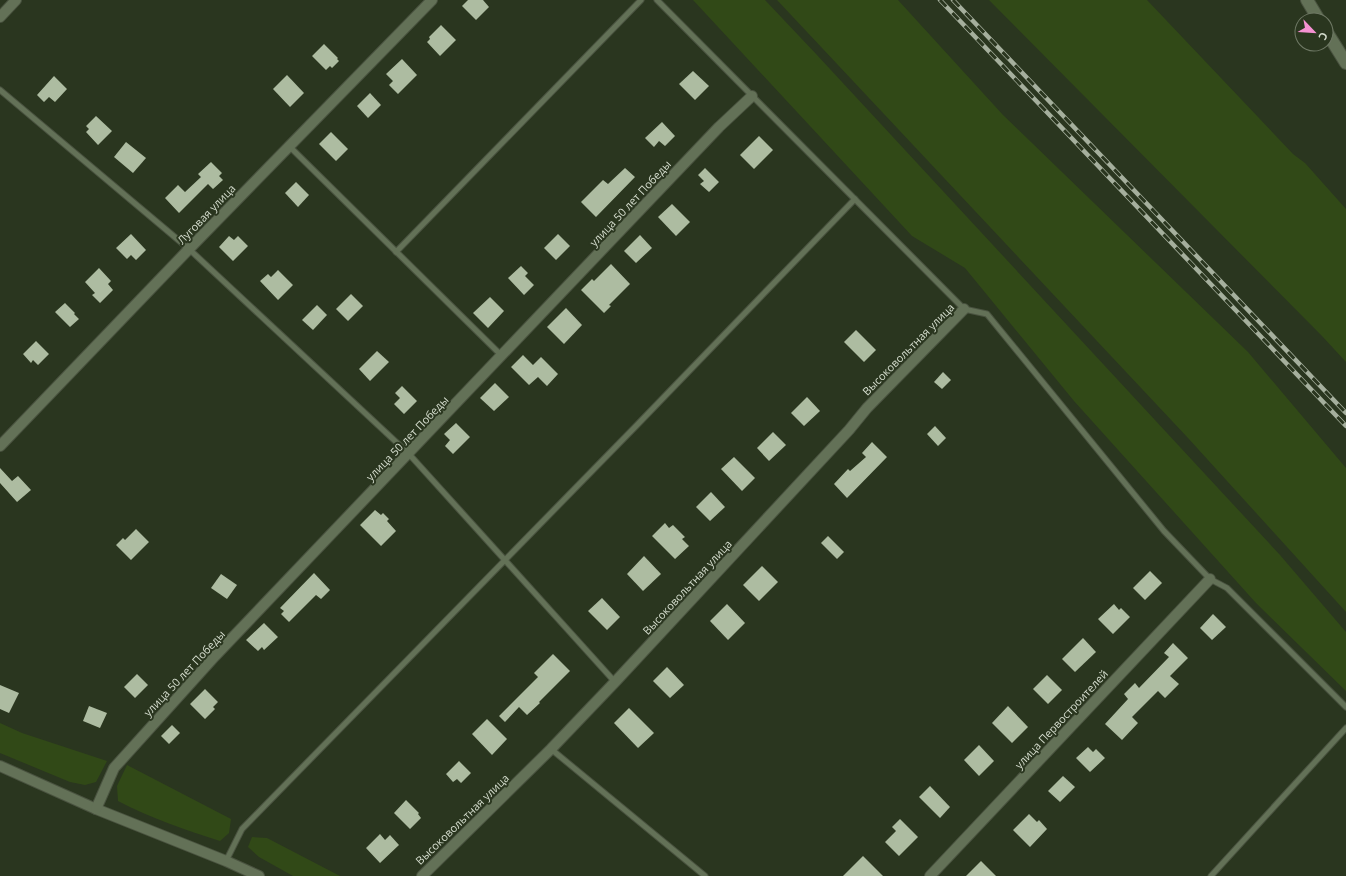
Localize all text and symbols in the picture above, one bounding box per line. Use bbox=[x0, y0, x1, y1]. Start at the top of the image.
north arrow bbox=[1294, 12, 1334, 52]
text: С bbox=[1315, 30, 1332, 43]
street label: улица 50 лет Победы bbox=[586, 157, 674, 249]
street label: Луговая улица bbox=[174, 181, 238, 247]
street label: Высоковольтная улица bbox=[859, 300, 957, 398]
street label: улица 50 лет Победы bbox=[362, 392, 452, 484]
street label: Высоковольтная улица bbox=[639, 536, 735, 638]
street label: улица 50 лет Победы bbox=[140, 627, 228, 719]
street label: улица Первостроителей bbox=[1011, 666, 1111, 772]
street label: Высоковольтная улица bbox=[412, 770, 512, 868]

